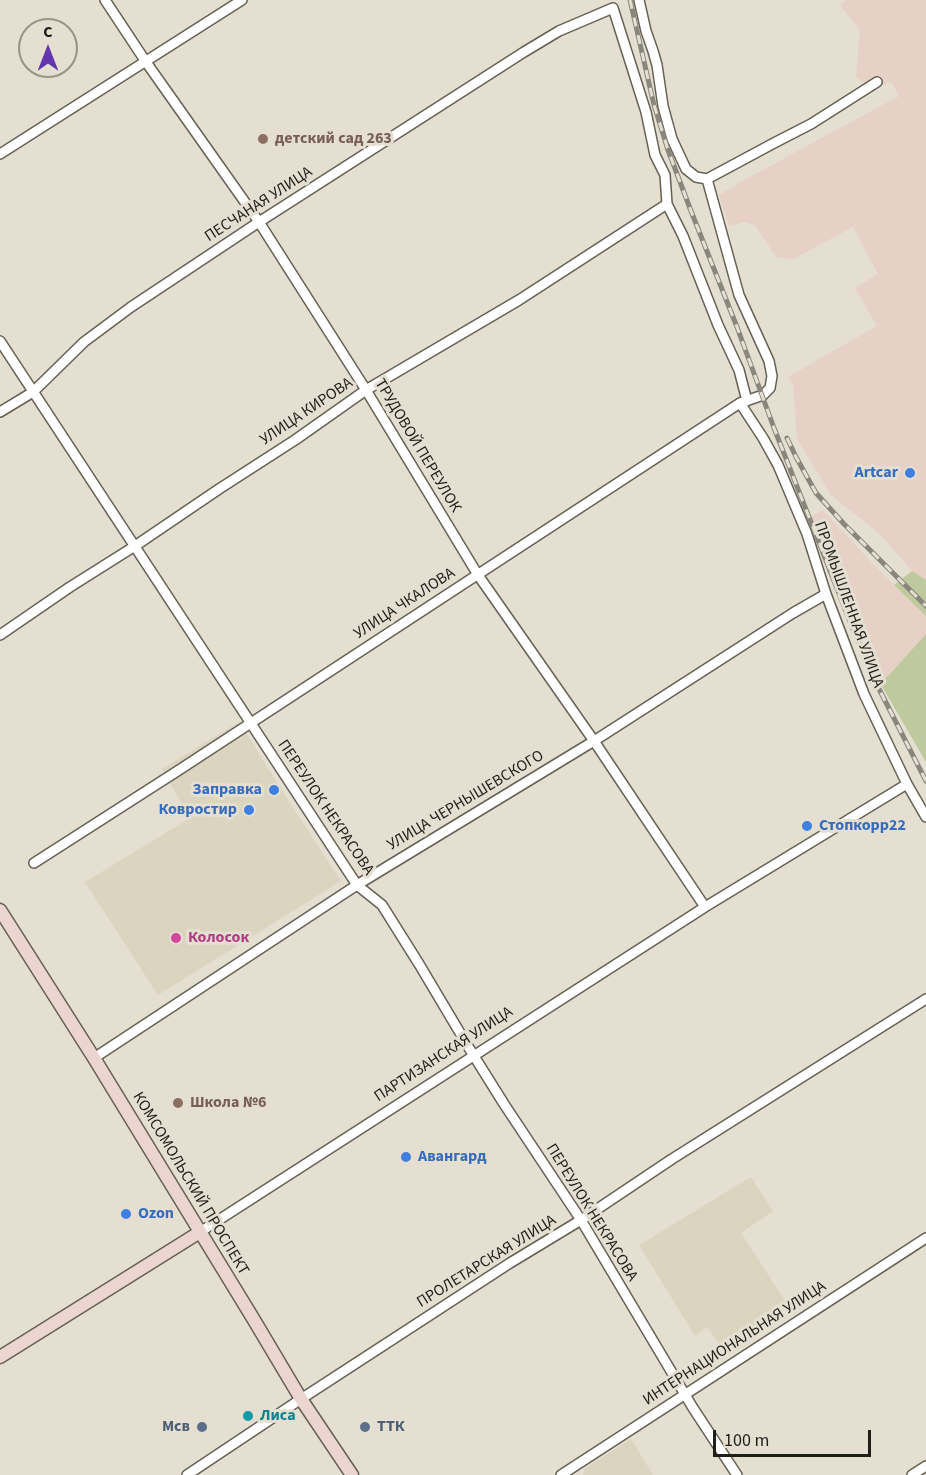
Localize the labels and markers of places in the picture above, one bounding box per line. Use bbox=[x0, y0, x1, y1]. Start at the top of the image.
place label: детский сад 263 bbox=[275, 129, 392, 149]
marker: детский сад 263 bbox=[256, 132, 270, 146]
place label: Artcar bbox=[854, 463, 898, 483]
marker: Artcar bbox=[903, 466, 917, 480]
place label: Заправка bbox=[193, 780, 262, 800]
marker: Заправка bbox=[267, 783, 281, 797]
place label: Ковростир bbox=[158, 800, 237, 820]
marker: Ковростир bbox=[242, 803, 256, 817]
place label: Стопкорр22 bbox=[819, 816, 906, 836]
marker: Стопкорр22 bbox=[800, 819, 814, 833]
place label: Колосок bbox=[188, 928, 249, 948]
marker: Колосок bbox=[169, 931, 183, 945]
place label: Школа №6 bbox=[190, 1093, 267, 1113]
marker: Школа №6 bbox=[171, 1096, 185, 1110]
place label: Авангард bbox=[418, 1147, 487, 1167]
marker: Авангард bbox=[399, 1150, 413, 1164]
place label: Ozon bbox=[138, 1204, 174, 1224]
marker: Ozon bbox=[119, 1207, 133, 1221]
place label: Лиса bbox=[260, 1406, 296, 1426]
marker: Лиса bbox=[241, 1409, 255, 1423]
place label: Мсв bbox=[162, 1417, 190, 1437]
place label: ТТК bbox=[377, 1417, 405, 1437]
marker: Мсв bbox=[195, 1420, 209, 1434]
marker: ТТК bbox=[358, 1420, 372, 1434]

